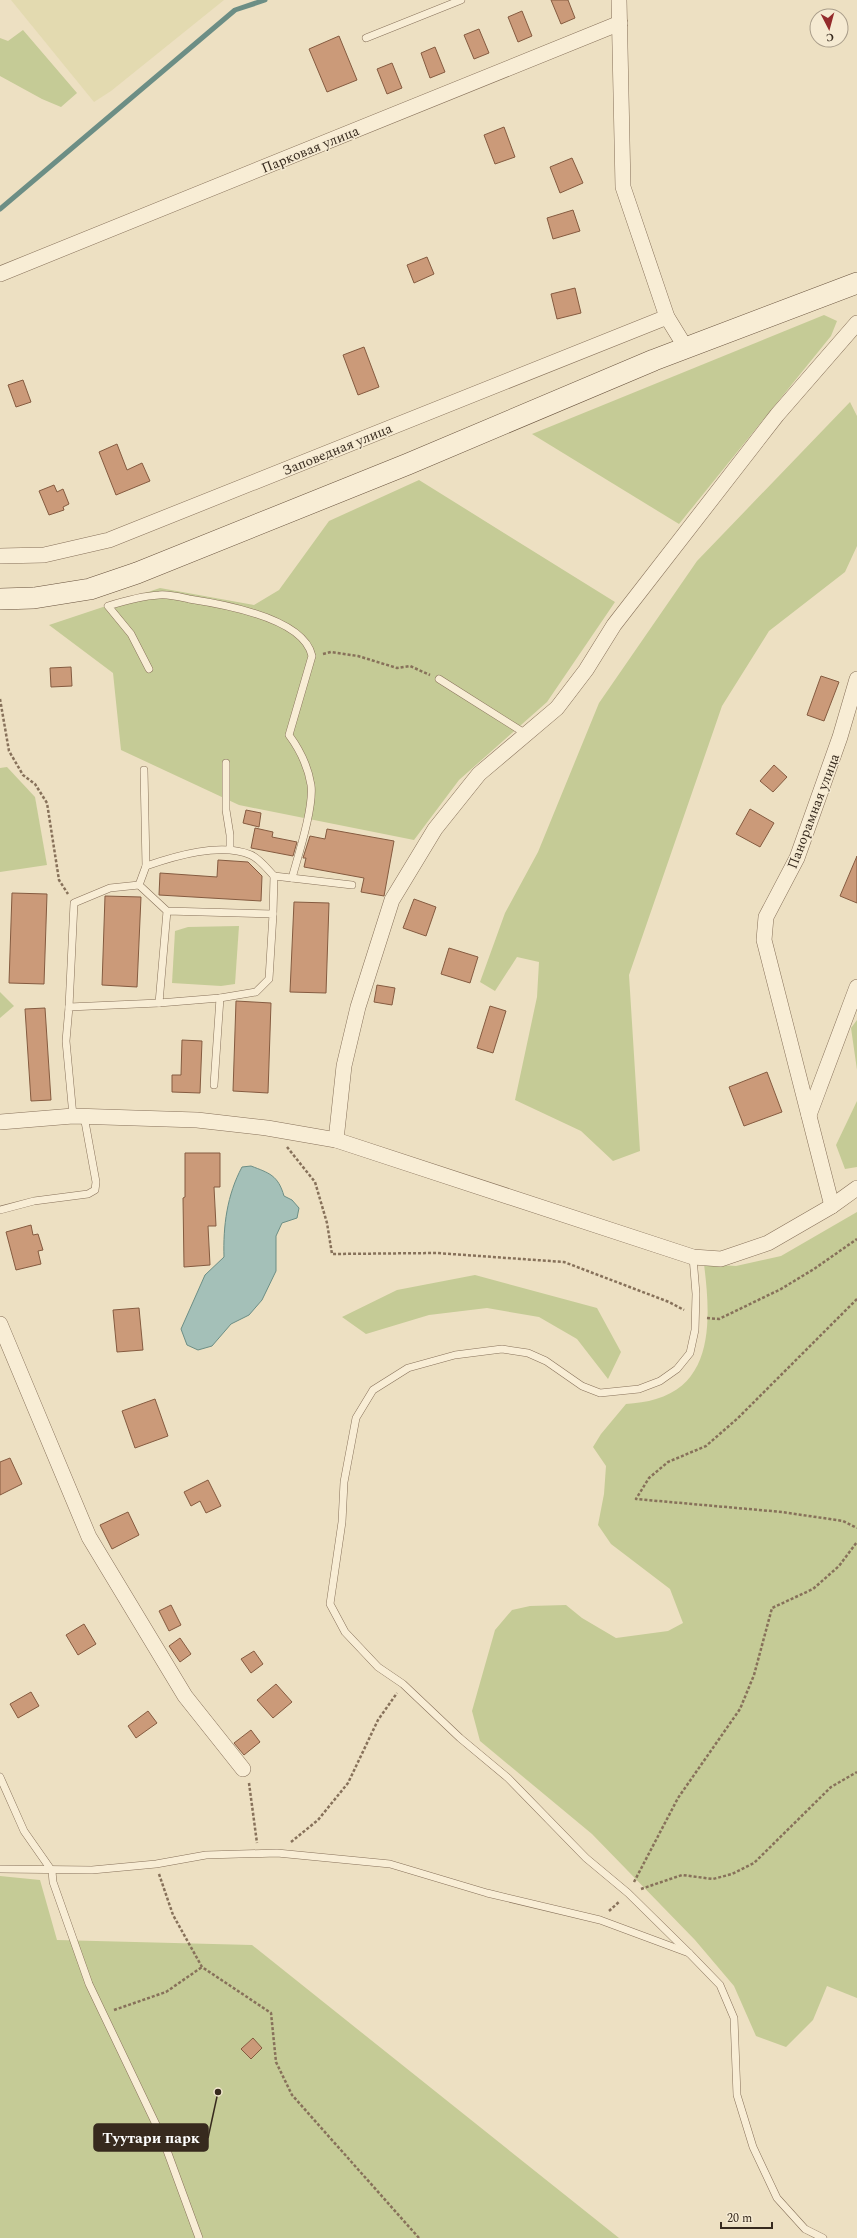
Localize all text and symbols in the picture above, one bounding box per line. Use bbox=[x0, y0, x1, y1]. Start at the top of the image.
north arrow bbox=[809, 8, 849, 48]
text: С bbox=[825, 29, 835, 46]
street label: Парковая улица bbox=[258, 120, 362, 179]
street label: Заповедная улица bbox=[279, 418, 395, 481]
street label: Панорамная улица bbox=[782, 750, 845, 872]
callout: Туутари парк bbox=[94, 2124, 208, 2151]
text: Туутари парк bbox=[102, 2127, 200, 2150]
scale bar bbox=[721, 2204, 772, 2230]
text: 20 m bbox=[727, 2209, 752, 2228]

